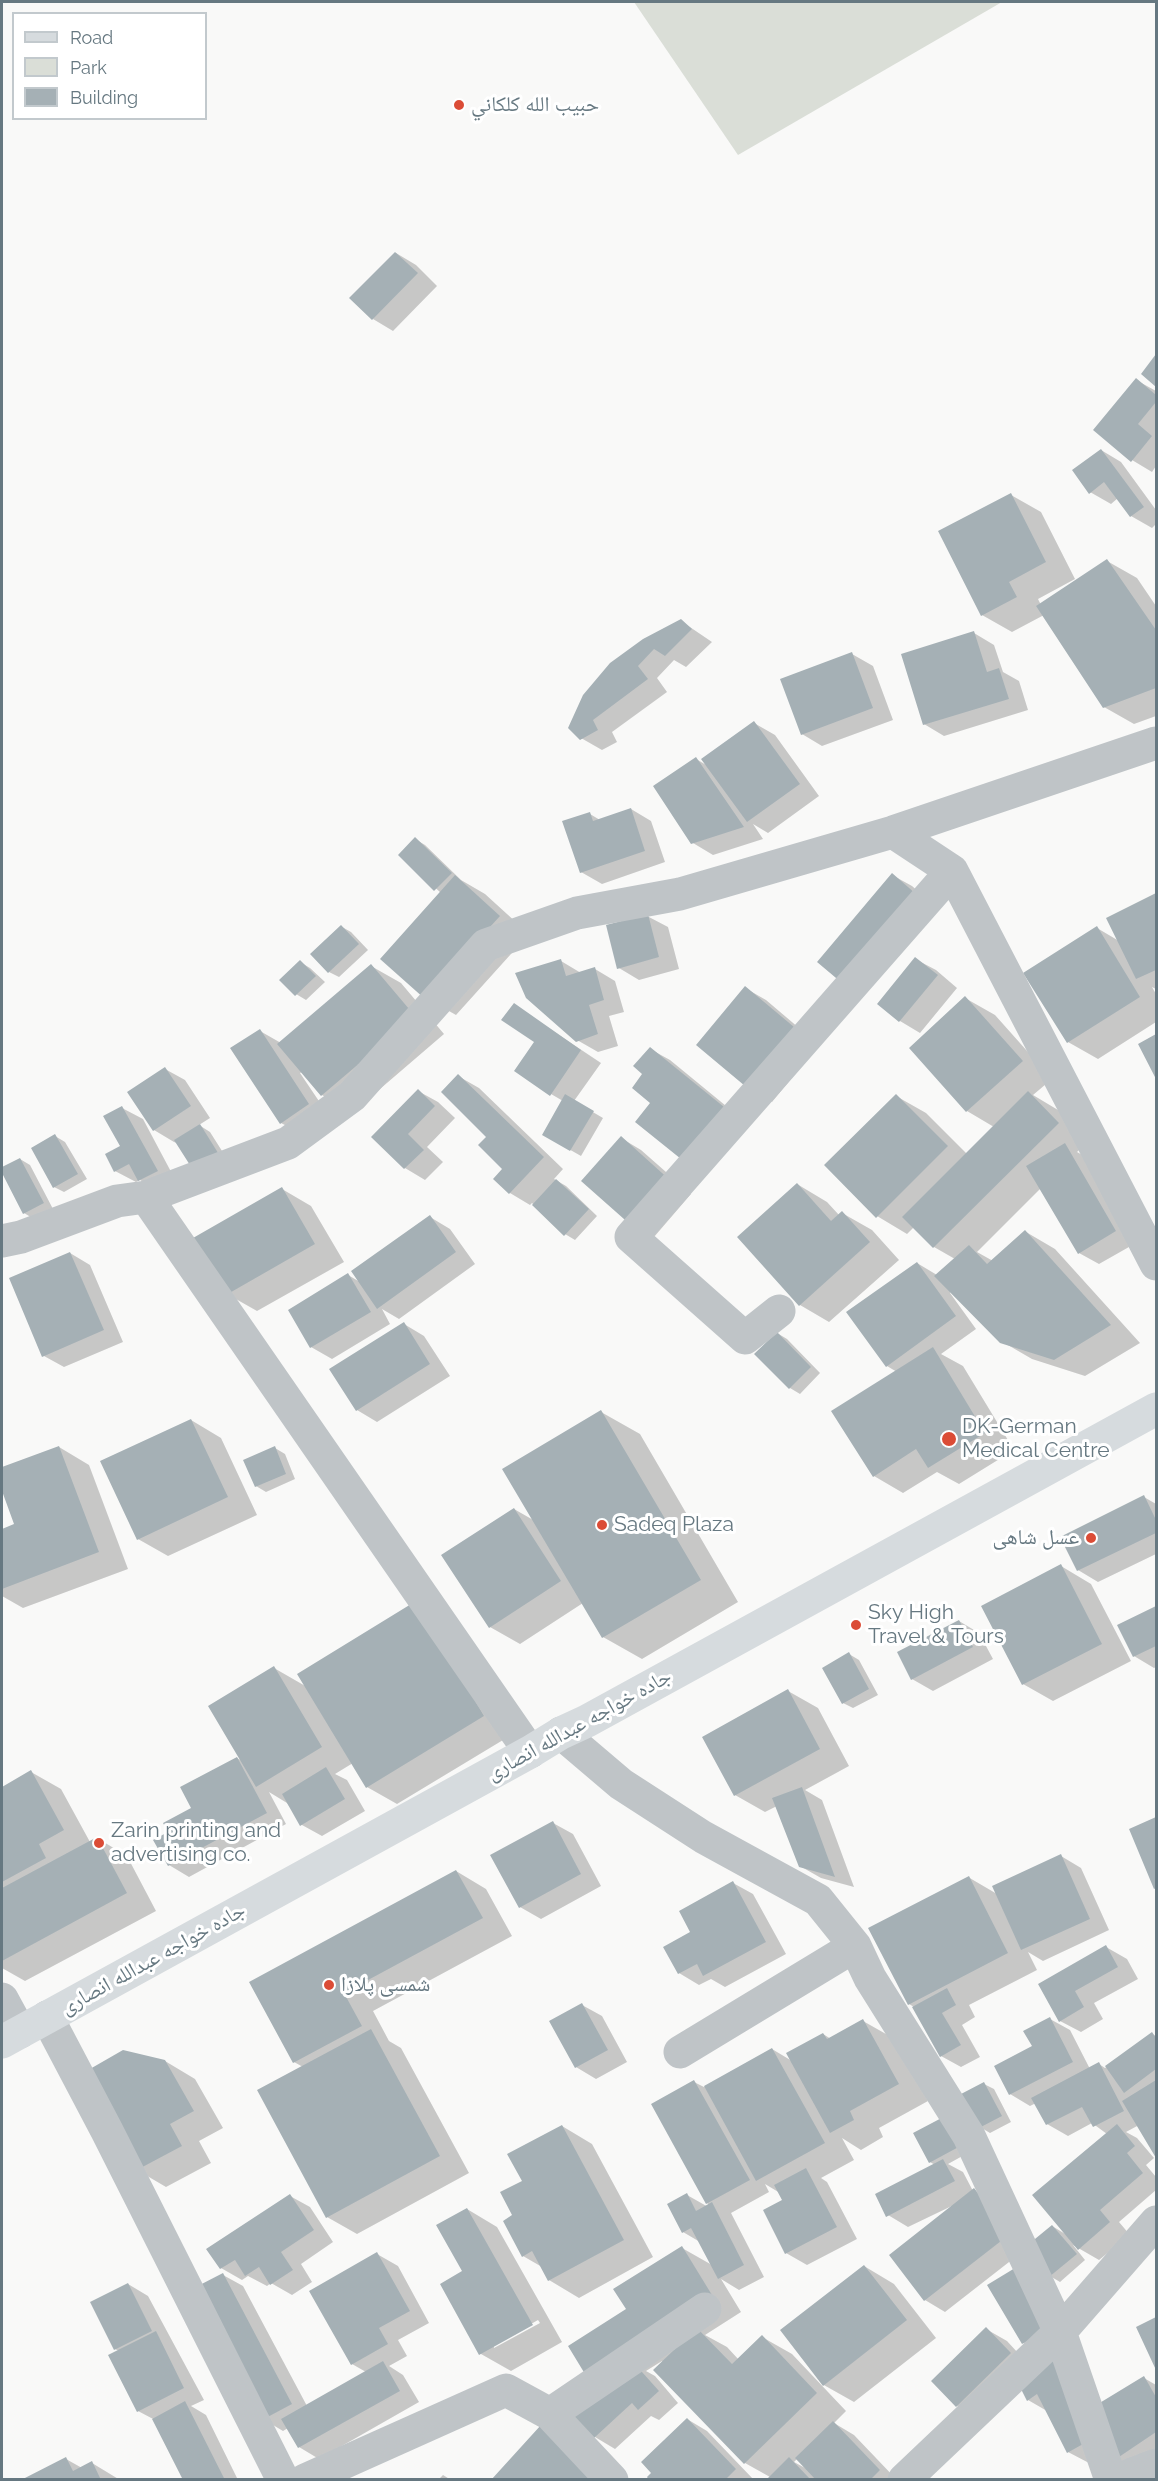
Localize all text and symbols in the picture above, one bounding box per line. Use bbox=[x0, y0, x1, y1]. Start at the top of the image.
legend bbox=[12, 12, 207, 120]
text: Road bbox=[70, 27, 113, 48]
text: Park bbox=[70, 57, 107, 78]
text: Building bbox=[70, 87, 138, 108]
place label: حبيب الله کلکاني bbox=[471, 92, 599, 118]
marker: حبيب الله کلکاني bbox=[452, 98, 466, 112]
place label: DK-German Medical Centre bbox=[962, 1414, 1110, 1464]
marker: DK-German Medical Centre bbox=[940, 1430, 958, 1448]
place label: Sadeq Plaza bbox=[614, 1512, 734, 1538]
marker: Sadeq Plaza bbox=[595, 1518, 609, 1532]
place label: عسل شاهی bbox=[992, 1525, 1079, 1551]
marker: عسل شاهی bbox=[1084, 1531, 1098, 1545]
place label: Sky High Travel & Tours bbox=[868, 1600, 1004, 1650]
marker: Sky High Travel & Tours bbox=[849, 1618, 863, 1632]
street label: جاده خواجه عبدالله انصاری bbox=[482, 1664, 676, 1786]
place label: Zarin printing and advertising co. bbox=[111, 1818, 281, 1868]
marker: Zarin printing and advertising co. bbox=[92, 1836, 106, 1850]
street label: جاده خواجه عبدالله انصاری bbox=[56, 1898, 250, 2020]
place label: شمسی پلازا bbox=[341, 1972, 430, 1998]
marker: شمسی پلازا bbox=[322, 1978, 336, 1992]

